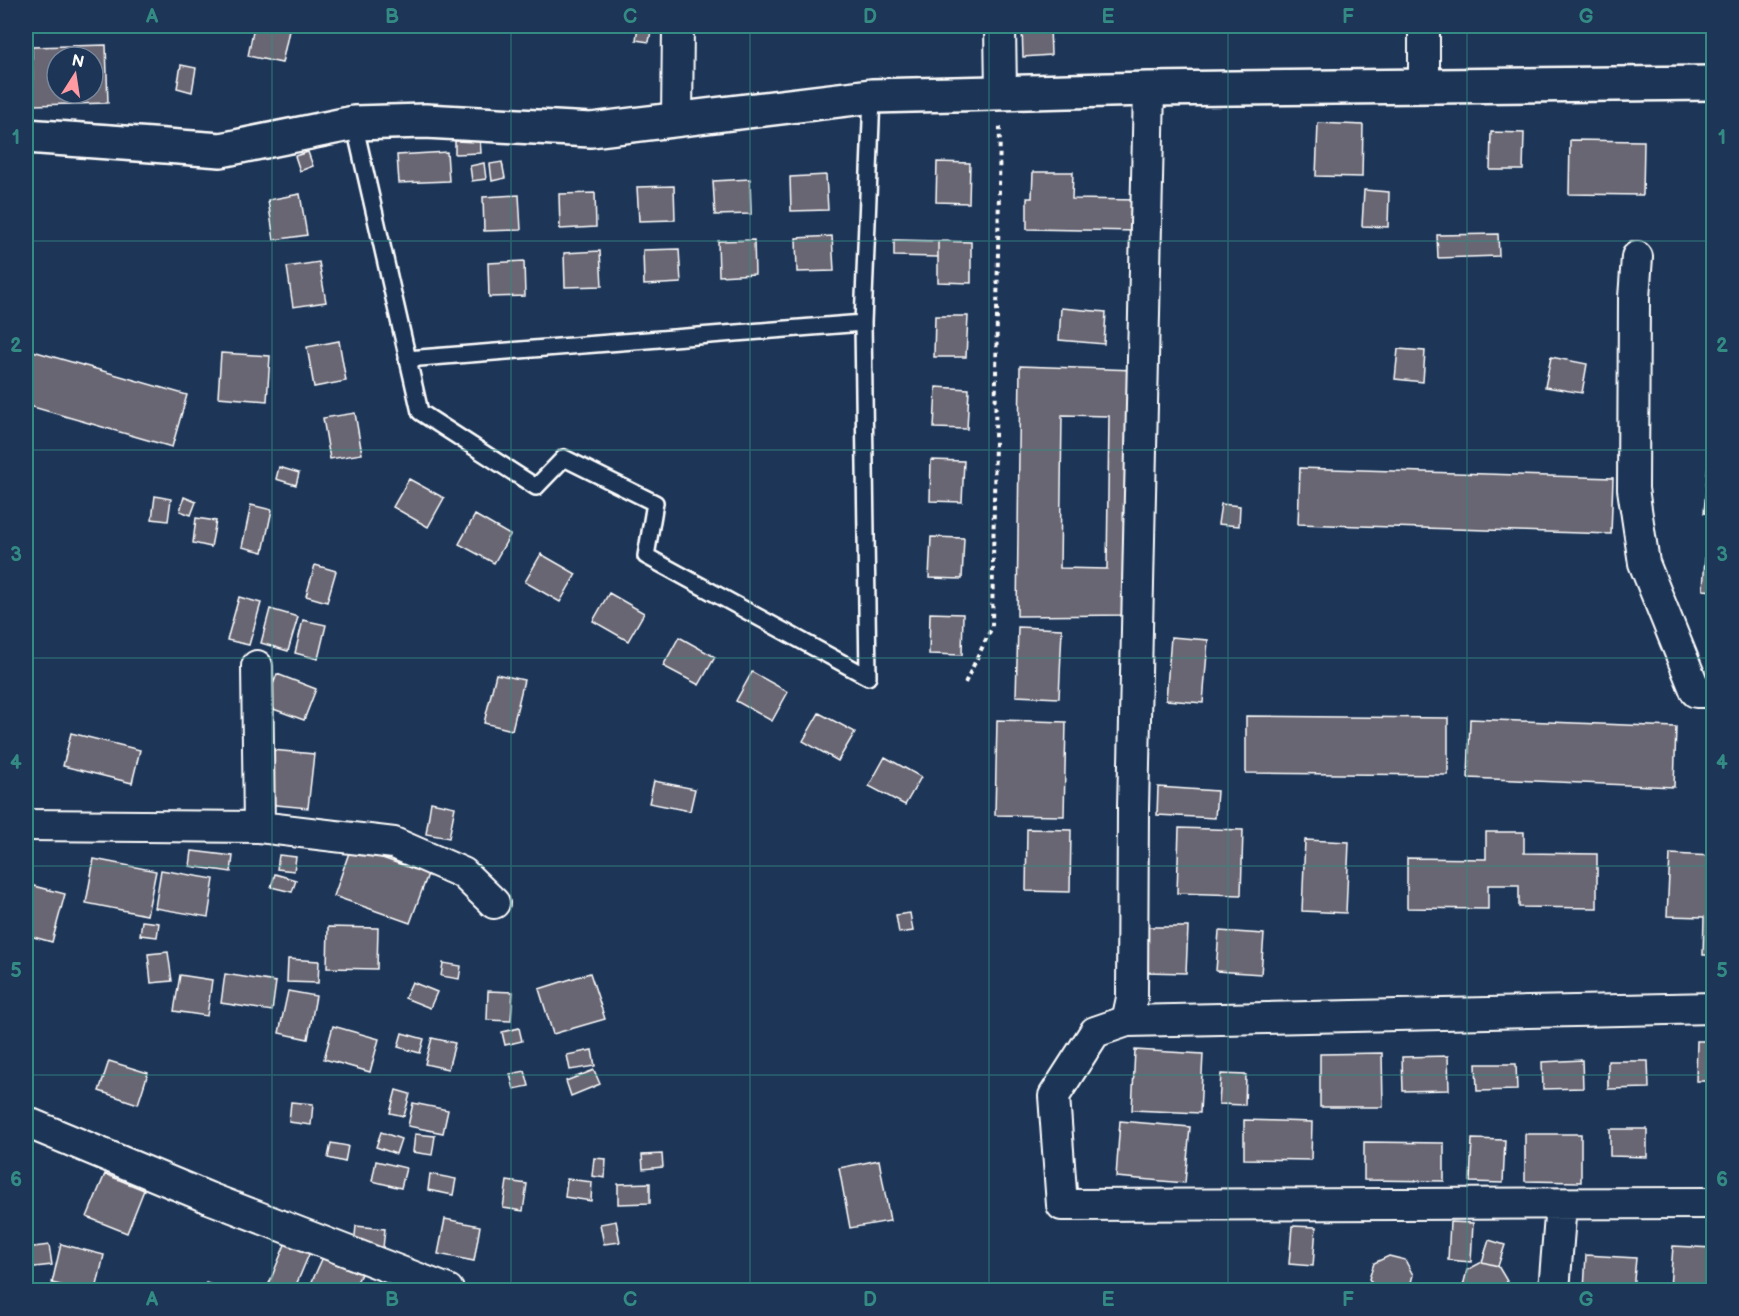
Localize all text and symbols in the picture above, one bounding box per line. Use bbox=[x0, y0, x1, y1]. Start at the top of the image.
text: A bbox=[145, 5, 159, 29]
text: B bbox=[385, 5, 399, 29]
text: C bbox=[623, 5, 637, 29]
text: D bbox=[863, 5, 877, 29]
text: E bbox=[1102, 5, 1115, 29]
text: F bbox=[1342, 5, 1354, 29]
text: G bbox=[1579, 5, 1594, 29]
north arrow bbox=[45, 45, 105, 105]
text: N bbox=[70, 51, 86, 72]
text: 1 bbox=[12, 126, 20, 150]
text: 1 bbox=[1718, 126, 1726, 150]
text: 2 bbox=[10, 334, 22, 358]
text: 2 bbox=[1716, 334, 1728, 358]
text: 3 bbox=[10, 543, 22, 567]
text: 3 bbox=[1716, 543, 1728, 567]
text: 4 bbox=[10, 751, 22, 775]
text: 4 bbox=[1716, 751, 1728, 775]
text: 5 bbox=[10, 959, 22, 983]
text: 5 bbox=[1716, 959, 1728, 983]
text: 6 bbox=[10, 1168, 22, 1192]
text: 6 bbox=[1716, 1168, 1728, 1192]
text: A bbox=[145, 1288, 159, 1312]
text: B bbox=[385, 1288, 399, 1312]
text: C bbox=[623, 1288, 637, 1312]
text: D bbox=[863, 1288, 877, 1312]
text: E bbox=[1102, 1288, 1115, 1312]
text: F bbox=[1342, 1288, 1354, 1312]
text: G bbox=[1579, 1288, 1594, 1312]

